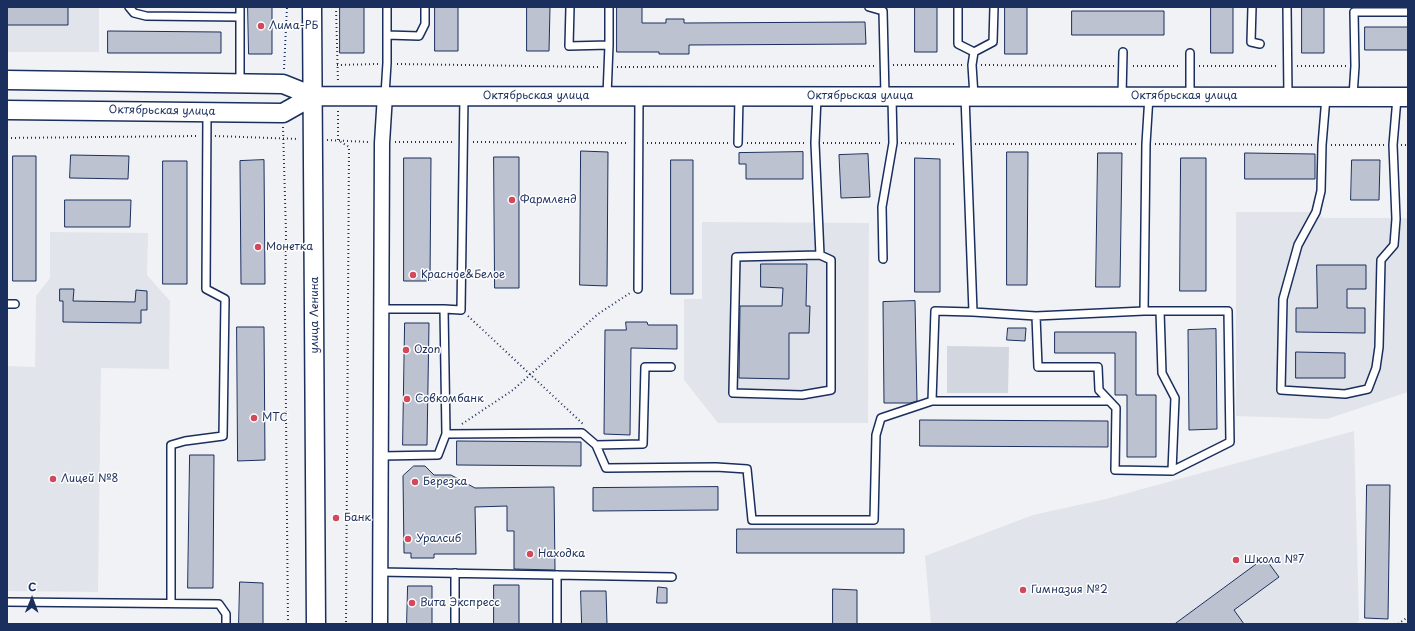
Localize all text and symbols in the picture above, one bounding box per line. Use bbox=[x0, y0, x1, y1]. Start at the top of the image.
place label: Лима-РБ bbox=[269, 19, 318, 33]
marker: Лима-РБ bbox=[256, 21, 266, 31]
street label: Октябрьская улица bbox=[483, 89, 589, 103]
street label: Октябрьская улица bbox=[807, 89, 913, 103]
street label: Октябрьская улица bbox=[1131, 89, 1237, 103]
street label: Октябрьская улица bbox=[109, 103, 215, 119]
place label: Фармленд bbox=[520, 193, 577, 207]
marker: Фармленд bbox=[507, 195, 517, 205]
place label: Монетка bbox=[266, 240, 313, 254]
marker: Монетка bbox=[253, 242, 263, 252]
place label: Красное&Белое bbox=[421, 268, 505, 282]
marker: Красное&Белое bbox=[408, 270, 418, 280]
street label: улица Ленина bbox=[308, 277, 322, 353]
place label: Ozon bbox=[414, 343, 440, 357]
marker: Ozon bbox=[401, 345, 411, 355]
place label: Совкомбанк bbox=[415, 392, 484, 406]
marker: Совкомбанк bbox=[402, 394, 412, 404]
place label: МТС bbox=[262, 411, 288, 425]
marker: МТС bbox=[249, 413, 259, 423]
place label: Лицей №8 bbox=[61, 472, 118, 486]
marker: Лицей №8 bbox=[48, 474, 58, 484]
place label: Березка bbox=[423, 475, 467, 489]
marker: Березка bbox=[410, 477, 420, 487]
place label: Банк bbox=[344, 511, 371, 525]
marker: Банк bbox=[331, 513, 341, 523]
place label: Уралсиб bbox=[416, 532, 461, 546]
marker: Уралсиб bbox=[403, 534, 413, 544]
place label: Находка bbox=[538, 547, 585, 561]
marker: Находка bbox=[525, 549, 535, 559]
place label: Школа №7 bbox=[1244, 553, 1304, 567]
marker: Школа №7 bbox=[1231, 555, 1241, 565]
text: С bbox=[28, 578, 37, 595]
north arrow bbox=[12, 579, 52, 619]
place label: Гимназия №2 bbox=[1031, 583, 1108, 597]
marker: Гимназия №2 bbox=[1018, 585, 1028, 595]
place label: Вита Экспресс bbox=[420, 596, 500, 610]
marker: Вита Экспресс bbox=[407, 598, 417, 608]

